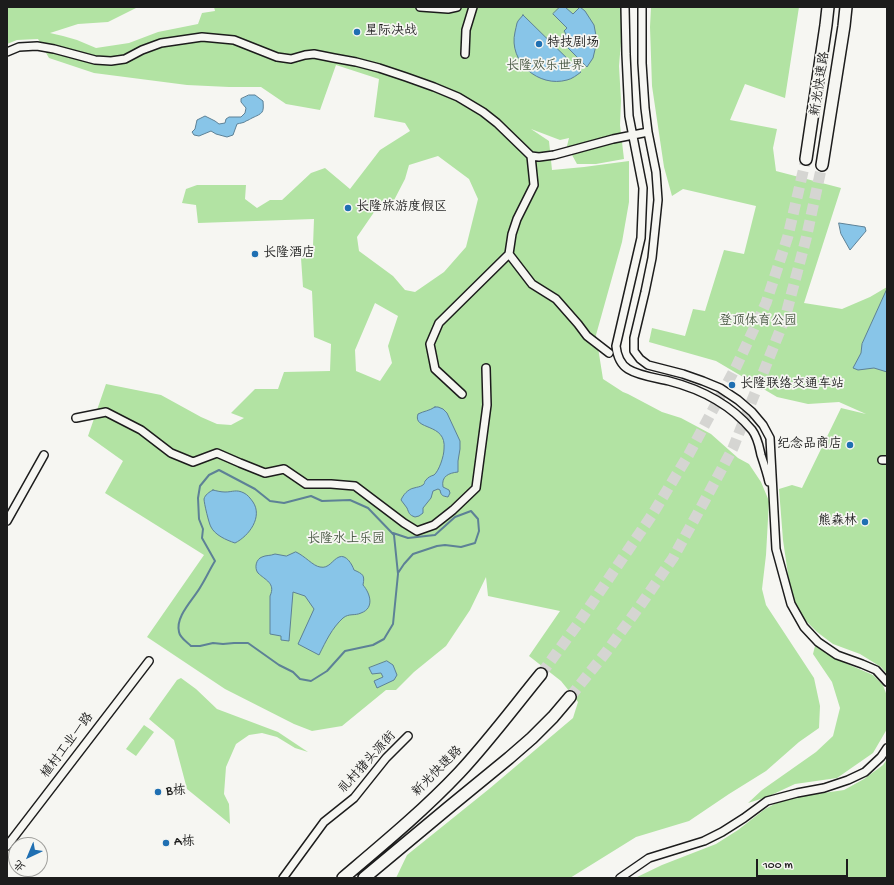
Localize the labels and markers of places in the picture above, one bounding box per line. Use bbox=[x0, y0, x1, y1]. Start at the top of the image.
place label: 星际决战 bbox=[365, 24, 417, 40]
marker: 星际决战 bbox=[352, 27, 362, 37]
place label: 特技剧场 bbox=[547, 36, 599, 52]
marker: 特技剧场 bbox=[534, 39, 544, 49]
place label: 长隆旅游度假区 bbox=[356, 200, 447, 216]
marker: 长隆旅游度假区 bbox=[343, 203, 353, 213]
place label: 长隆酒店 bbox=[263, 246, 315, 262]
marker: 长隆酒店 bbox=[250, 249, 260, 259]
place label: 长隆联络交通车站 bbox=[740, 377, 844, 393]
marker: 长隆联络交通车站 bbox=[727, 380, 737, 390]
place label: 纪念品商店 bbox=[777, 437, 842, 453]
marker: 纪念品商店 bbox=[845, 440, 855, 450]
place label: 熊森林 bbox=[818, 514, 857, 530]
marker: 熊森林 bbox=[860, 517, 870, 527]
place label: B栋 bbox=[166, 784, 186, 800]
marker: B栋 bbox=[153, 787, 163, 797]
place label: A栋 bbox=[174, 835, 195, 851]
marker: A栋 bbox=[161, 838, 171, 848]

